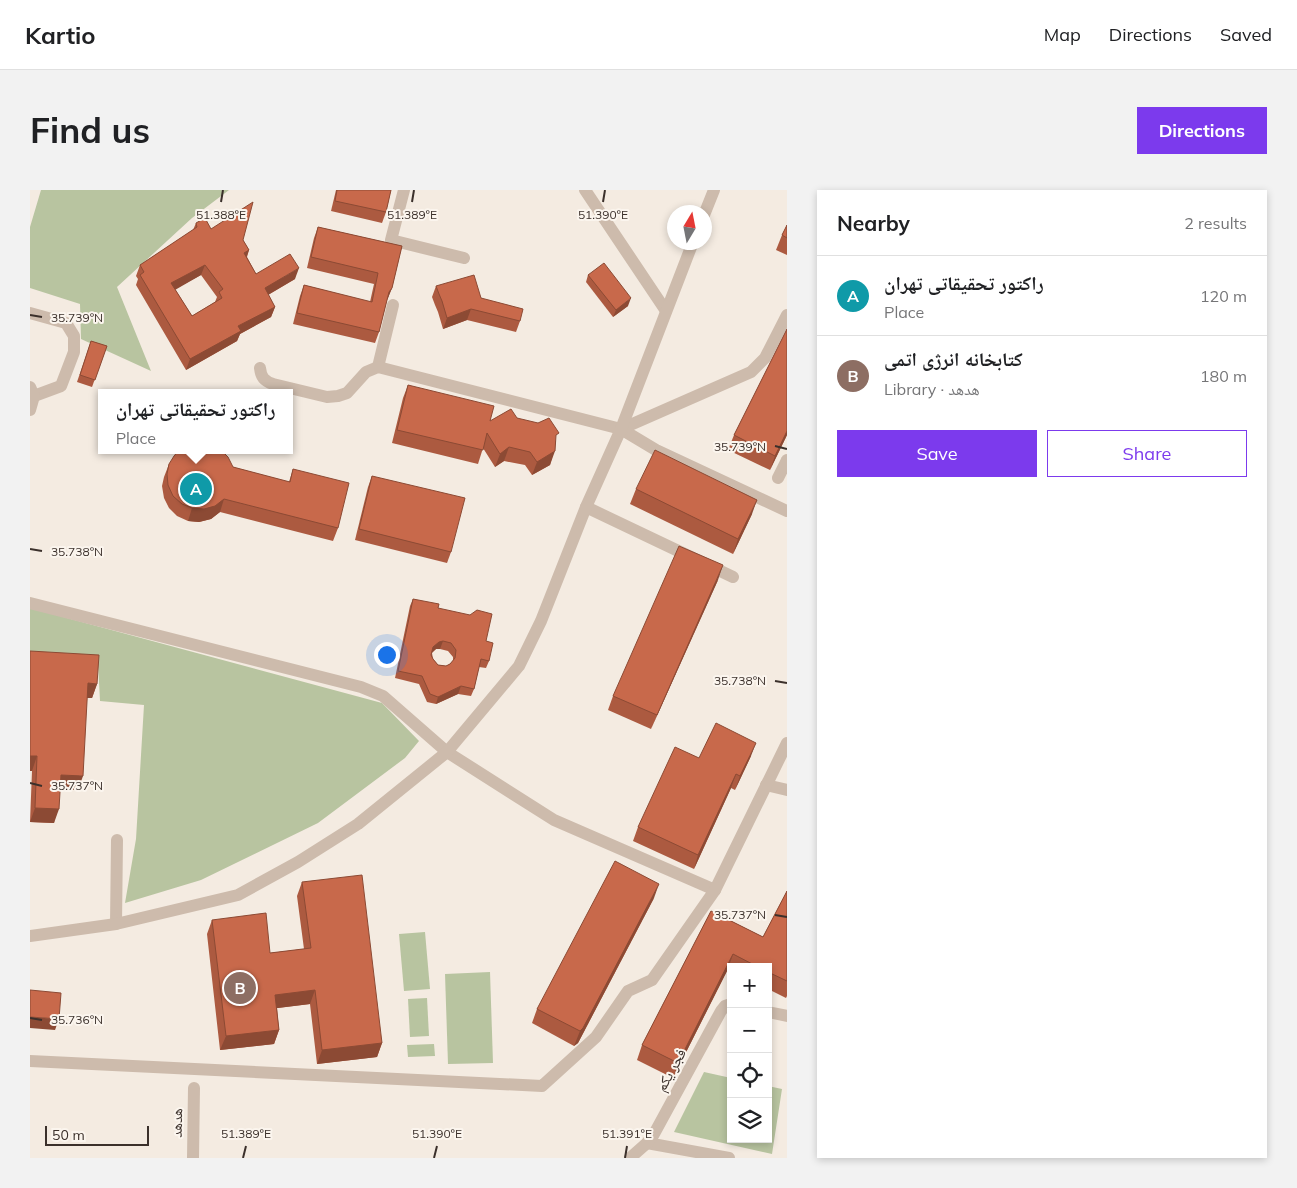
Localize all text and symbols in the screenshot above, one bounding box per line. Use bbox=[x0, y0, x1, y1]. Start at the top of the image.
text: Kartio bbox=[25, 20, 96, 50]
text: Map bbox=[1044, 23, 1081, 46]
text: Directions bbox=[1109, 23, 1192, 46]
text: Saved bbox=[1220, 23, 1272, 46]
button: Directions bbox=[1137, 107, 1267, 154]
text: Find us bbox=[30, 108, 150, 152]
north arrow bbox=[667, 205, 712, 250]
text: 51.388°E bbox=[196, 207, 246, 222]
text: 51.389°E bbox=[387, 207, 437, 222]
text: 51.390°E bbox=[578, 207, 628, 222]
text: Nearby bbox=[837, 210, 910, 236]
text: 2 results bbox=[1184, 213, 1247, 233]
text: راکتور تحقیقاتی تهران bbox=[884, 271, 1044, 295]
text: A bbox=[847, 286, 859, 306]
text: 120 m bbox=[1200, 286, 1247, 306]
text: Place bbox=[884, 302, 924, 322]
text: 35.739°N bbox=[51, 310, 103, 325]
text: کتابخانه انرژی اتمی bbox=[884, 347, 1023, 371]
text: B bbox=[847, 366, 859, 386]
text: 180 m bbox=[1200, 366, 1247, 386]
text: Library · هدهد bbox=[884, 379, 980, 399]
popup bbox=[98, 389, 293, 454]
text: راکتور تحقیقاتی تهران bbox=[116, 397, 275, 421]
text: Place bbox=[116, 428, 156, 448]
button: Save bbox=[837, 430, 1037, 477]
button: Share bbox=[1047, 430, 1247, 477]
text: 35.739°N bbox=[714, 439, 766, 454]
pin: A bbox=[180, 470, 212, 508]
text: 35.738°N bbox=[51, 544, 103, 559]
your location bbox=[374, 642, 400, 668]
text: 35.738°N bbox=[714, 673, 766, 688]
text: 35.737°N bbox=[51, 778, 103, 793]
text: 35.737°N bbox=[714, 907, 766, 922]
map controls bbox=[727, 963, 772, 1143]
button: + bbox=[727, 963, 772, 1008]
pin: B bbox=[224, 969, 256, 1007]
button: − bbox=[727, 1008, 772, 1053]
text: 35.736°N bbox=[51, 1012, 103, 1027]
street label: فجر یکم bbox=[651, 1045, 691, 1095]
button: locate bbox=[727, 1053, 772, 1098]
button: layers bbox=[727, 1098, 772, 1143]
street label: هدهد bbox=[167, 1108, 186, 1138]
scale bar bbox=[45, 1123, 149, 1146]
text: 50 m bbox=[52, 1126, 85, 1144]
text: 51.389°E bbox=[221, 1126, 271, 1141]
text: 51.390°E bbox=[412, 1126, 462, 1141]
text: 51.391°E bbox=[602, 1126, 652, 1141]

